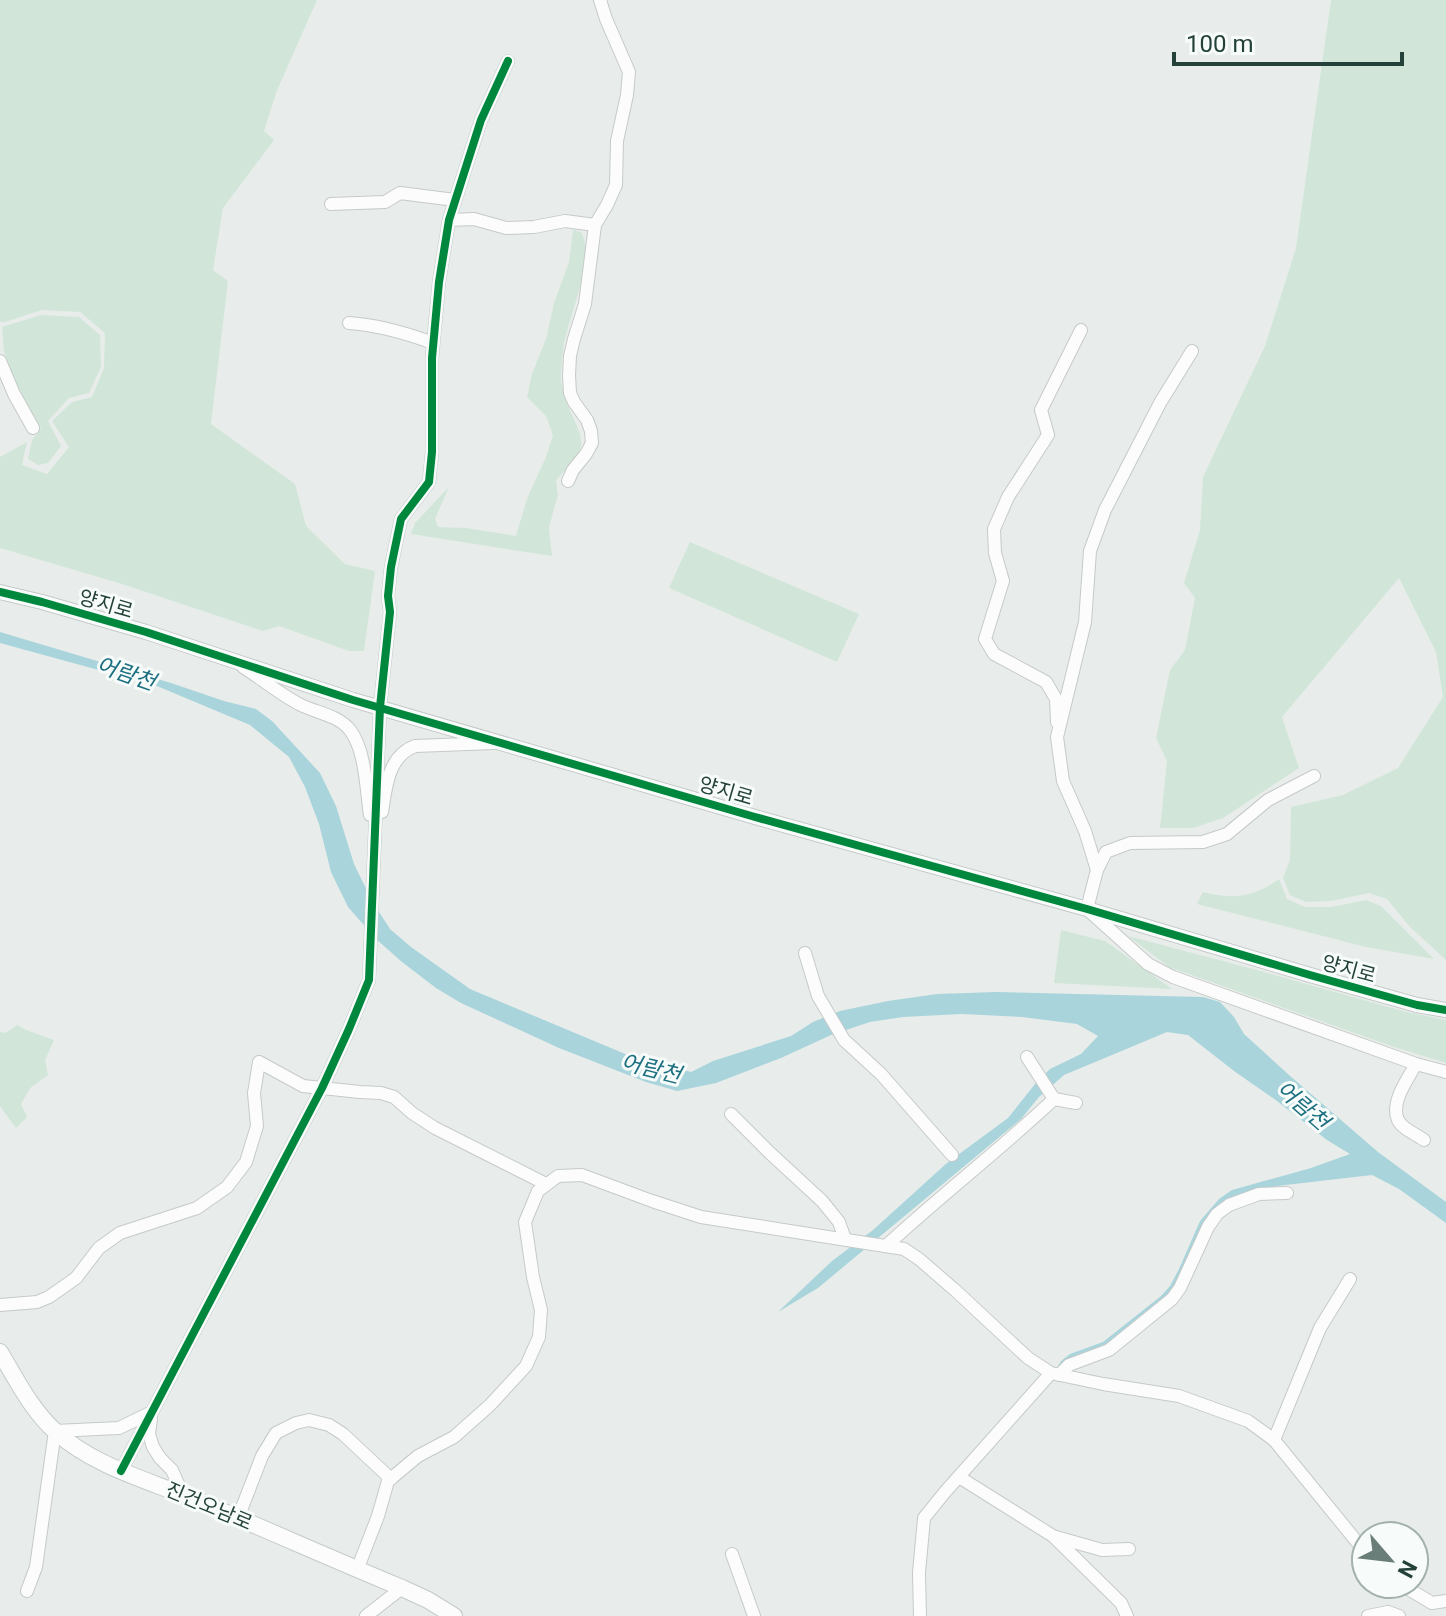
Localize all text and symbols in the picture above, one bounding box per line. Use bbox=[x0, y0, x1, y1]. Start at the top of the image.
scale bar bbox=[1174, 16, 1402, 66]
text: 100 m bbox=[1186, 30, 1253, 58]
street label: 양지로 bbox=[76, 585, 136, 623]
water label: 어람천 bbox=[93, 652, 161, 696]
street label: 양지로 bbox=[696, 772, 756, 810]
street label: 양지로 bbox=[1319, 950, 1379, 988]
water label: 어람천 bbox=[618, 1049, 686, 1089]
water label: 어람천 bbox=[1272, 1076, 1336, 1137]
street label: 진건오남로 bbox=[162, 1477, 256, 1535]
north arrow bbox=[1350, 1520, 1430, 1600]
text: N bbox=[1393, 1556, 1422, 1582]

